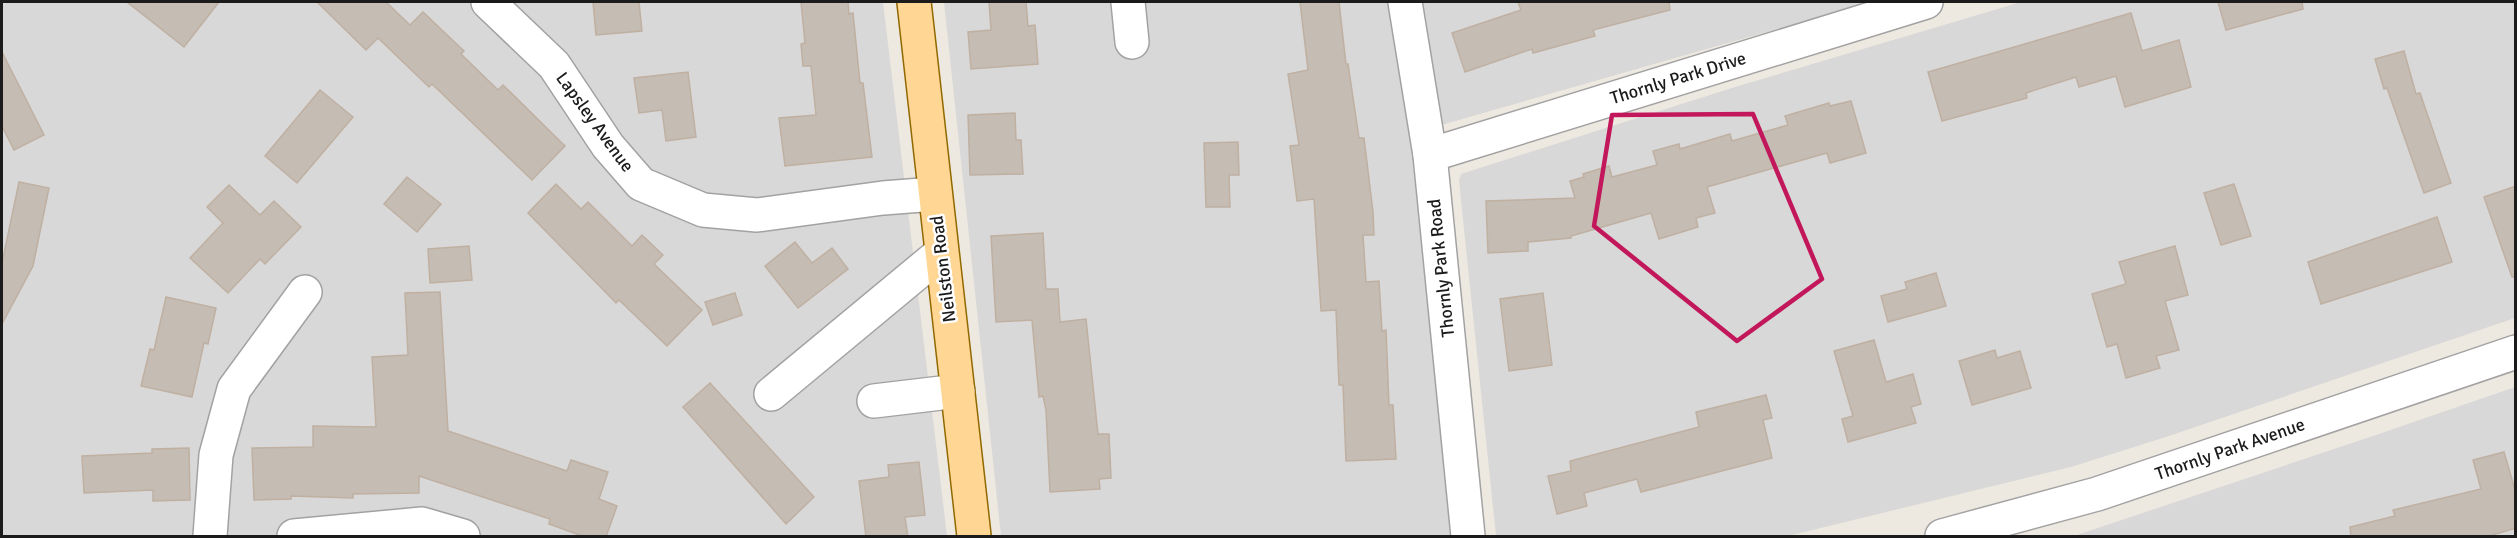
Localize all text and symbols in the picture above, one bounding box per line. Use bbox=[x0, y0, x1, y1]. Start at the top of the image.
street label: Thornly Park Drive bbox=[1607, 47, 1749, 109]
street label: Lapsley Avenue bbox=[551, 68, 639, 176]
street label: Thornly Park Road bbox=[1423, 198, 1459, 338]
street label: Neilston Road bbox=[926, 215, 960, 323]
street label: Thornly Park Avenue bbox=[2152, 413, 2308, 485]

